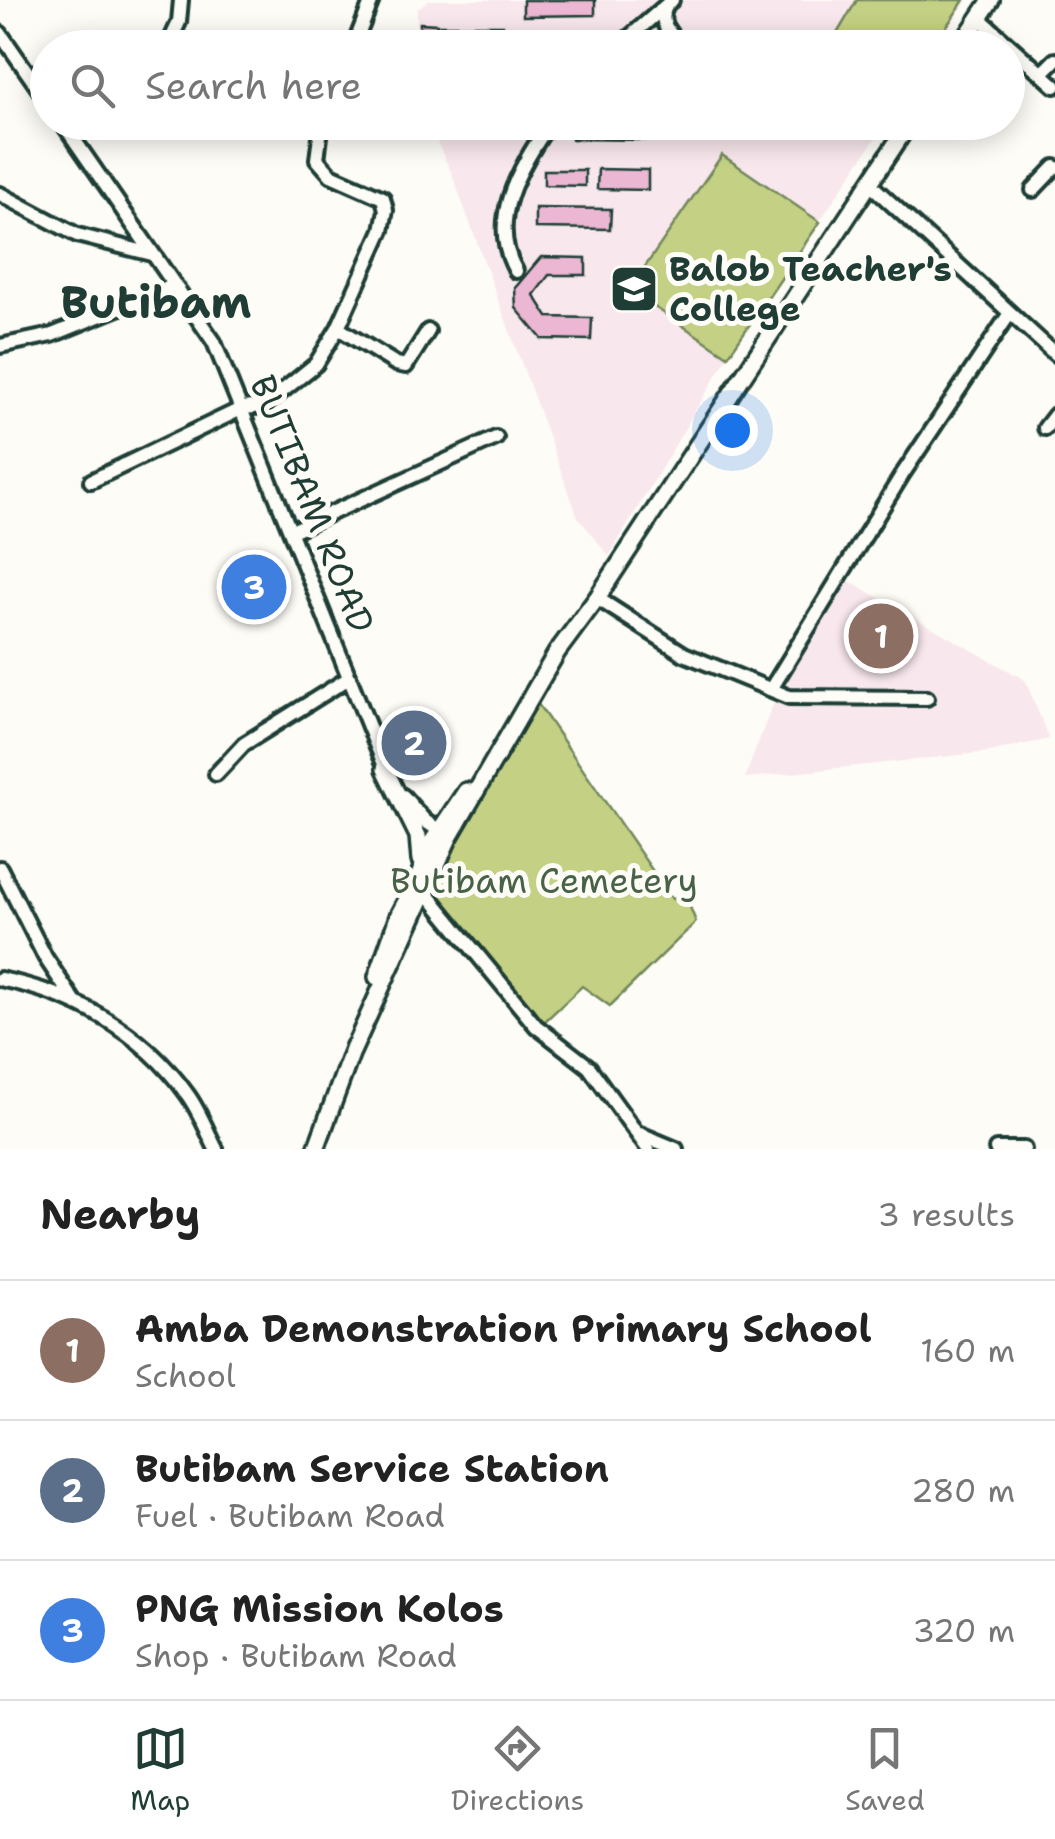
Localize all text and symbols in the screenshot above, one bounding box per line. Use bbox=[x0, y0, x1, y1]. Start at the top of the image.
search box bbox=[30, 30, 1025, 140]
icon: search bbox=[65, 58, 120, 113]
text: Search here bbox=[145, 60, 362, 111]
place label: Balob Teacher's College bbox=[669, 245, 952, 332]
school or university icon: Balob Teacher's College bbox=[608, 263, 660, 315]
district label: Butibam bbox=[61, 272, 251, 332]
street label: BUTIBAM ROAD bbox=[239, 368, 386, 640]
your location bbox=[707, 405, 758, 456]
pin: 3 bbox=[222, 550, 286, 624]
pin: 1 bbox=[848, 598, 914, 674]
pin: 2 bbox=[382, 706, 446, 780]
park label: Butibam Cemetery bbox=[390, 857, 698, 904]
text: Nearby bbox=[40, 1186, 200, 1242]
text: 3 results bbox=[878, 1193, 1015, 1236]
text: Amba Demonstration Primary School bbox=[135, 1303, 872, 1354]
text: 1 bbox=[65, 1329, 80, 1372]
text: 160 m bbox=[920, 1329, 1015, 1372]
text: School bbox=[135, 1354, 236, 1397]
text: Butibam Service Station bbox=[135, 1443, 609, 1494]
text: 2 bbox=[61, 1469, 84, 1512]
text: 280 m bbox=[911, 1469, 1015, 1512]
text: Fuel · Butibam Road bbox=[135, 1494, 445, 1537]
text: PNG Mission Kolos bbox=[135, 1583, 504, 1634]
text: 3 bbox=[61, 1609, 84, 1652]
text: 320 m bbox=[912, 1609, 1015, 1652]
text: Shop · Butibam Road bbox=[135, 1634, 457, 1677]
tab: Map bbox=[130, 1721, 190, 1819]
tab: Directions bbox=[451, 1721, 584, 1819]
tab: Saved bbox=[845, 1721, 925, 1819]

